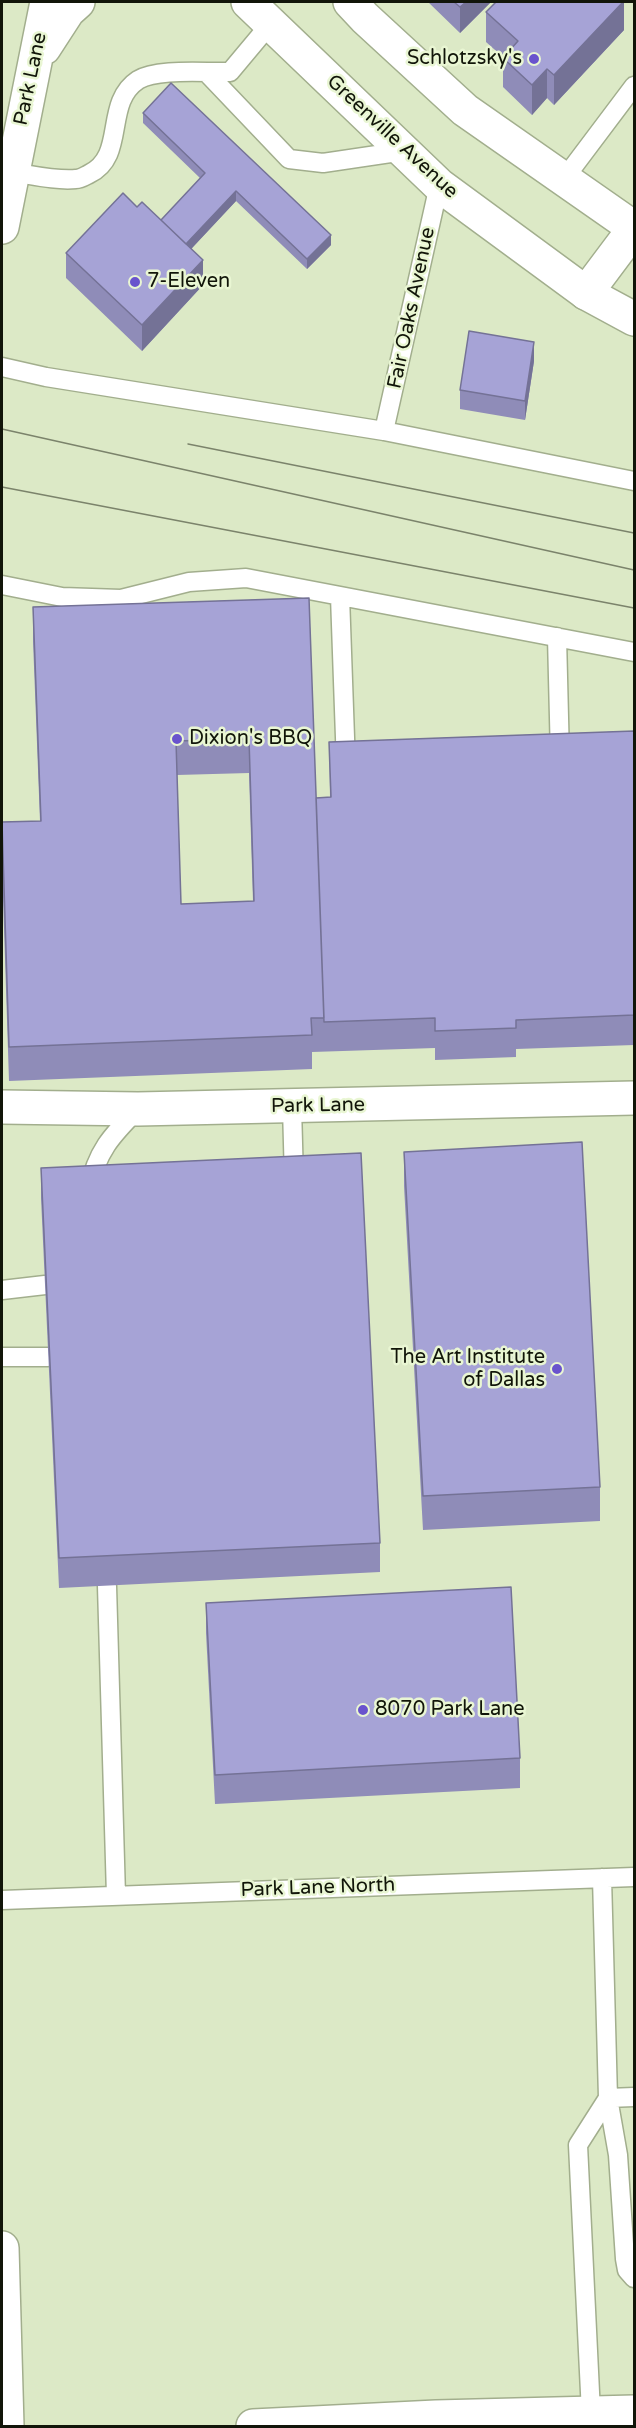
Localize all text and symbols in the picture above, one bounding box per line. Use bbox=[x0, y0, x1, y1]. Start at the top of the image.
street label: Park Lane bbox=[9, 30, 53, 128]
place label: Schlotzsky's bbox=[407, 47, 522, 71]
marker: Schlotzsky's bbox=[527, 52, 541, 66]
street label: Greenville Avenue bbox=[321, 70, 463, 204]
street label: Fair Oaks Avenue bbox=[383, 225, 441, 391]
place label: 7-Eleven bbox=[147, 270, 230, 294]
marker: 7-Eleven bbox=[128, 275, 142, 289]
place label: Dixion's BBQ bbox=[189, 727, 312, 751]
marker: Dixion's BBQ bbox=[170, 732, 184, 746]
street label: Park Lane bbox=[271, 1093, 365, 1119]
place label: The Art Institute of Dallas bbox=[390, 1346, 545, 1393]
marker: The Art Institute of Dallas bbox=[550, 1362, 564, 1376]
place label: 8070 Park Lane bbox=[375, 1698, 525, 1722]
marker: 8070 Park Lane bbox=[356, 1703, 370, 1717]
street label: Park Lane North bbox=[240, 1873, 396, 1903]

